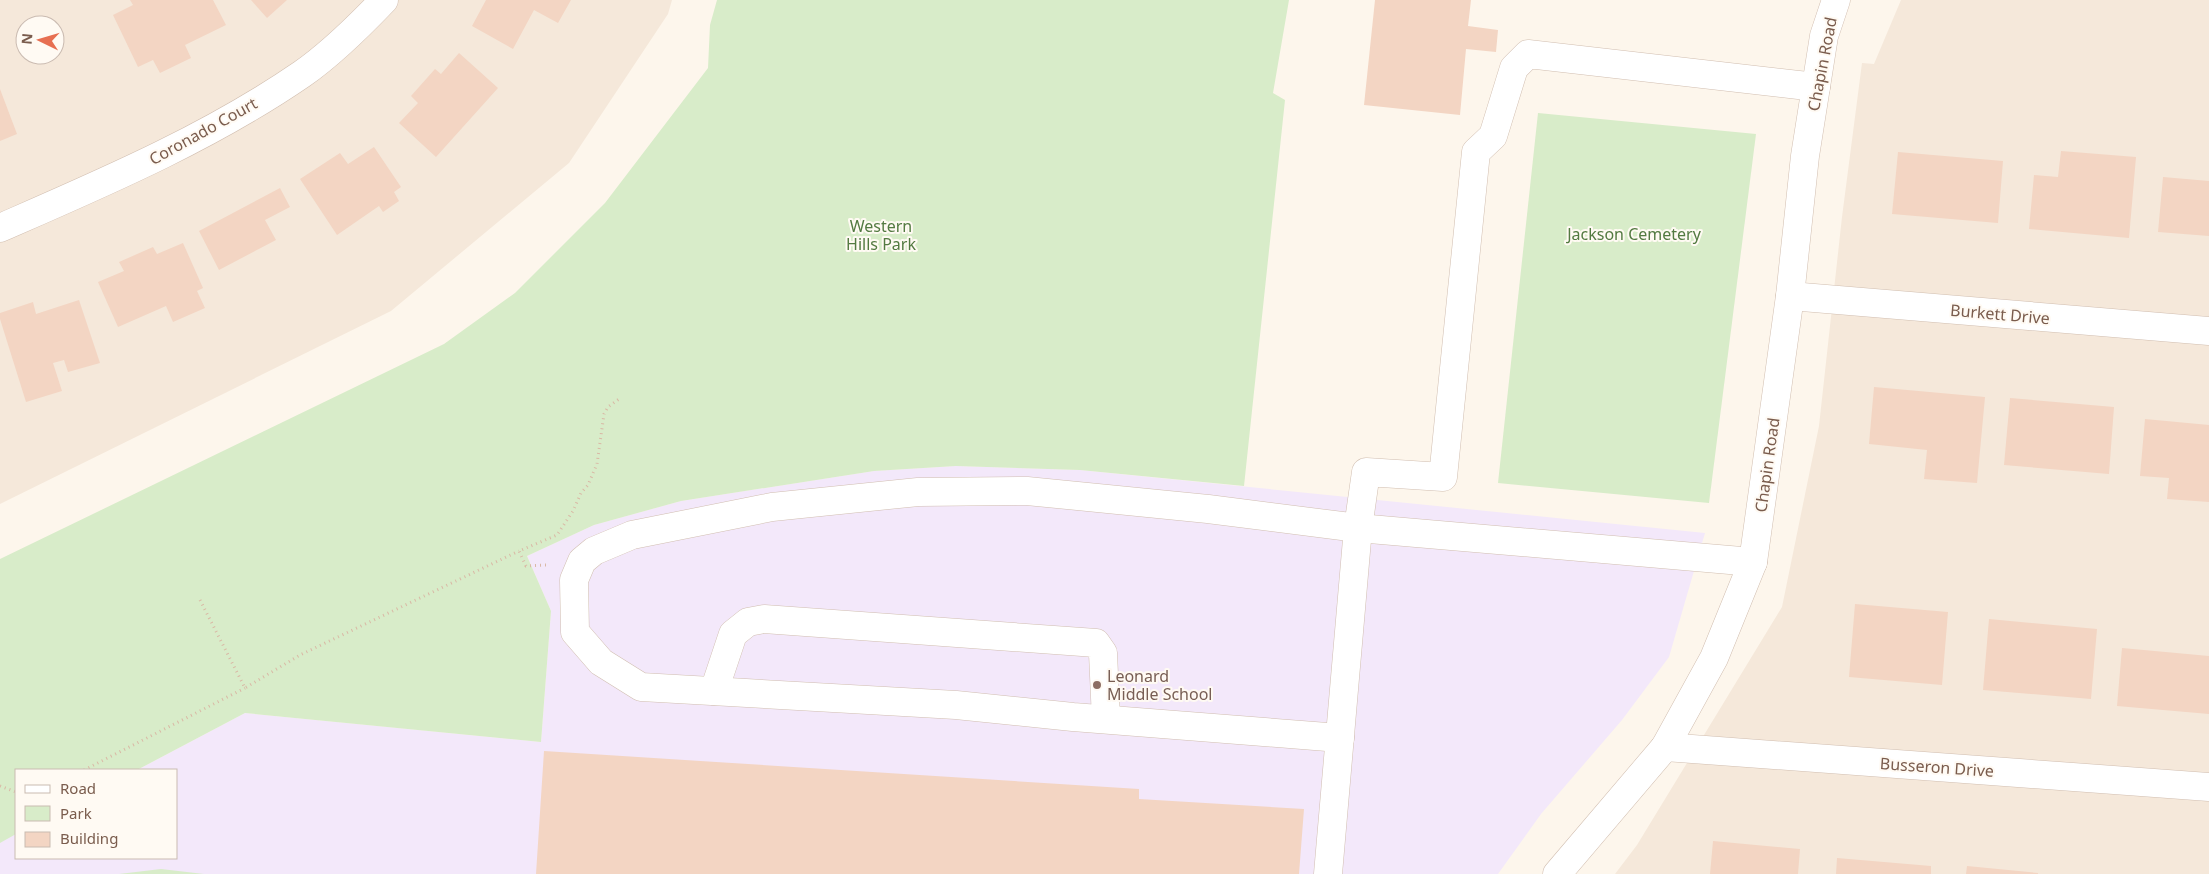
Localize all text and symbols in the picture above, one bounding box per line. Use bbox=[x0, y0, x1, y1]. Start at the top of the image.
north arrow bbox=[15, 15, 65, 65]
street label: Chapin Road bbox=[1802, 15, 1842, 113]
text: N bbox=[17, 32, 37, 45]
street label: Coronado Court bbox=[145, 92, 261, 170]
park label: Western Hills Park bbox=[846, 215, 916, 255]
park label: Jackson Cemetery bbox=[1565, 223, 1702, 245]
street label: Burkett Drive bbox=[1949, 299, 2051, 329]
street label: Chapin Road bbox=[1749, 416, 1785, 514]
place label: Leonard Middle School bbox=[1107, 665, 1212, 705]
marker: Leonard Middle School bbox=[1091, 679, 1103, 691]
street label: Busseron Drive bbox=[1879, 752, 1995, 782]
legend bbox=[15, 769, 178, 859]
text: Road bbox=[60, 778, 96, 798]
text: Park bbox=[60, 803, 92, 823]
text: Building bbox=[60, 828, 118, 848]

